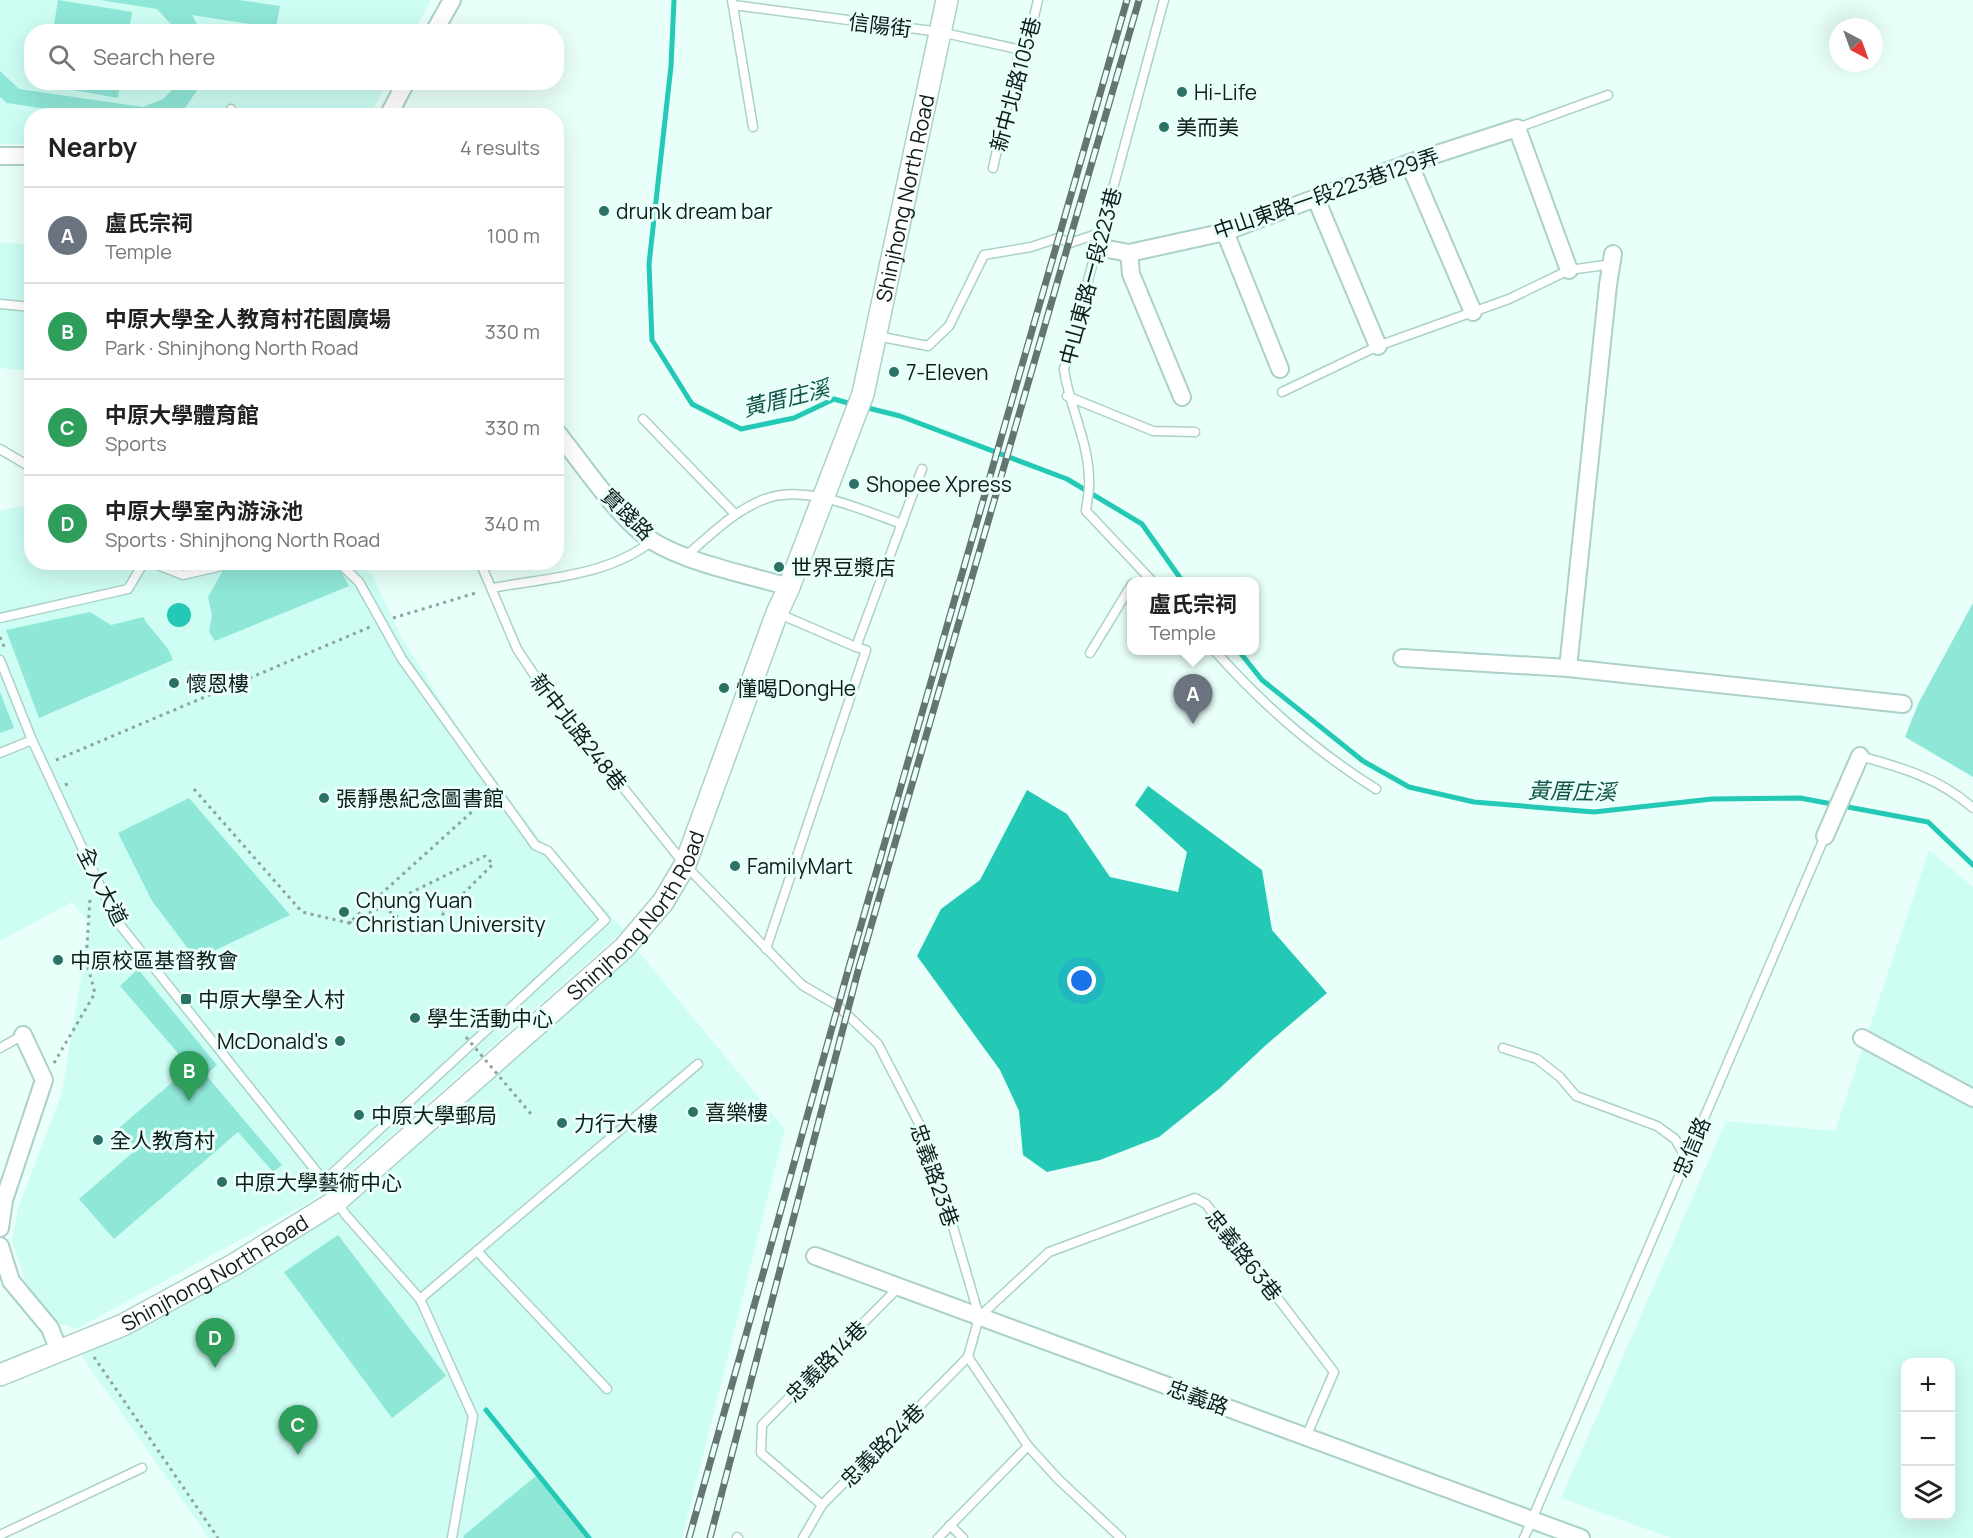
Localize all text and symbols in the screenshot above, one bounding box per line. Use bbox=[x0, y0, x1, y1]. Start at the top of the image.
street label: 信陽街 bbox=[847, 7, 913, 43]
street label: 新中北路105巷 bbox=[984, 14, 1046, 154]
north arrow bbox=[1829, 18, 1883, 72]
search box bbox=[24, 24, 564, 90]
icon: search bbox=[45, 41, 78, 74]
text: Search here bbox=[93, 42, 215, 72]
place label: Hi-Life bbox=[1194, 78, 1257, 106]
marker: Hi-Life bbox=[1175, 85, 1189, 99]
street label: Shinjhong North Road bbox=[869, 92, 940, 304]
place label: 美而美 bbox=[1176, 113, 1239, 141]
marker: 美而美 bbox=[1157, 120, 1171, 134]
text: Nearby bbox=[48, 129, 137, 165]
text: 4 results bbox=[460, 134, 540, 161]
street label: 中山東路一段223巷129弄 bbox=[1210, 141, 1442, 245]
street label: 中山東路一段223巷 bbox=[1053, 184, 1127, 368]
place label: drunk dream bar bbox=[616, 197, 773, 225]
marker: drunk dream bar bbox=[597, 204, 611, 218]
text: 盧氏宗祠 bbox=[105, 208, 193, 238]
text: A bbox=[61, 222, 74, 249]
text: 100 m bbox=[487, 222, 540, 249]
text: Temple bbox=[105, 238, 172, 265]
text: 中原大學全人教育村花園廣場 bbox=[105, 304, 391, 334]
text: B bbox=[61, 318, 74, 345]
text: 330 m bbox=[485, 318, 540, 345]
text: Park · Shinjhong North Road bbox=[105, 334, 359, 361]
place label: 7-Eleven bbox=[906, 358, 989, 386]
marker: 7-Eleven bbox=[887, 365, 901, 379]
water label: 黃厝庄溪 bbox=[740, 372, 835, 423]
text: 中原大學體育館 bbox=[105, 400, 259, 430]
text: C bbox=[60, 414, 75, 441]
text: 330 m bbox=[485, 414, 540, 441]
text: Sports bbox=[105, 430, 167, 457]
place label: Shopee Xpress bbox=[866, 470, 1012, 498]
marker: Shopee Xpress bbox=[847, 477, 861, 491]
street label: 實踐路 bbox=[596, 482, 660, 546]
text: 中原大學室內游泳池 bbox=[105, 496, 303, 526]
text: D bbox=[60, 510, 75, 537]
text: 340 m bbox=[484, 510, 540, 537]
text: Sports · Shinjhong North Road bbox=[105, 526, 380, 553]
place label: 世界豆漿店 bbox=[791, 553, 896, 581]
marker: 世界豆漿店 bbox=[772, 560, 786, 574]
popup bbox=[1127, 577, 1259, 655]
text: 盧氏宗祠 bbox=[1149, 589, 1237, 619]
text: Temple bbox=[1149, 619, 1216, 646]
street label: 新中北路248巷 bbox=[525, 668, 633, 796]
place label: 懷恩樓 bbox=[186, 669, 249, 697]
place label: 懂喝DongHe bbox=[736, 674, 856, 702]
pin: A bbox=[1174, 674, 1212, 724]
marker: 懷恩樓 bbox=[167, 676, 181, 690]
marker: 懂喝DongHe bbox=[717, 681, 731, 695]
water label: 黃厝庄溪 bbox=[1528, 775, 1619, 807]
place label: 張靜愚紀念圖書館 bbox=[336, 784, 504, 812]
marker: 張靜愚紀念圖書館 bbox=[317, 791, 331, 805]
street label: Shinjhong North Road bbox=[560, 827, 710, 1006]
street label: 全人大道 bbox=[71, 842, 135, 930]
place label: FamilyMart bbox=[747, 852, 853, 880]
marker: FamilyMart bbox=[728, 859, 742, 873]
place label: Chung Yuan Christian University bbox=[356, 886, 546, 938]
marker: Chung Yuan Christian University bbox=[337, 905, 351, 919]
place label: 中原校區基督教會 bbox=[70, 946, 238, 974]
marker: 中原校區基督教會 bbox=[51, 953, 65, 967]
your location bbox=[1067, 966, 1096, 995]
place label: 中原大學全人村 bbox=[198, 985, 345, 1013]
marker: 中原大學全人村 bbox=[179, 992, 193, 1006]
place label: 學生活動中心 bbox=[427, 1004, 553, 1032]
marker: 學生活動中心 bbox=[408, 1011, 422, 1025]
place label: McDonald's bbox=[217, 1027, 328, 1055]
marker: McDonald's bbox=[333, 1034, 347, 1048]
pin: B bbox=[170, 1052, 208, 1101]
place label: 喜樂樓 bbox=[705, 1098, 768, 1126]
place label: 中原大學郵局 bbox=[371, 1101, 497, 1129]
marker: 喜樂樓 bbox=[686, 1105, 700, 1119]
marker: 中原大學郵局 bbox=[352, 1108, 366, 1122]
place label: 力行大樓 bbox=[574, 1109, 658, 1137]
street label: 忠信路 bbox=[1666, 1113, 1716, 1181]
marker: 力行大樓 bbox=[555, 1116, 569, 1130]
street label: 忠義路23巷 bbox=[904, 1120, 966, 1230]
place label: 全人教育村 bbox=[110, 1126, 215, 1154]
marker: 全人教育村 bbox=[91, 1133, 105, 1147]
place label: 中原大學藝術中心 bbox=[234, 1168, 402, 1196]
marker: 中原大學藝術中心 bbox=[215, 1175, 229, 1189]
street label: 忠義路63巷 bbox=[1200, 1204, 1288, 1306]
street label: Shinjhong North Road bbox=[116, 1208, 313, 1338]
street label: 忠義路14巷 bbox=[779, 1314, 873, 1408]
pin: D bbox=[196, 1318, 234, 1368]
map controls bbox=[1901, 1358, 1955, 1520]
button: + bbox=[1901, 1358, 1955, 1412]
street label: 忠義路 bbox=[1164, 1373, 1232, 1421]
street label: 忠義路24巷 bbox=[834, 1397, 930, 1493]
pin: C bbox=[278, 1406, 318, 1455]
button: − bbox=[1901, 1412, 1955, 1466]
button: layers bbox=[1901, 1466, 1955, 1520]

